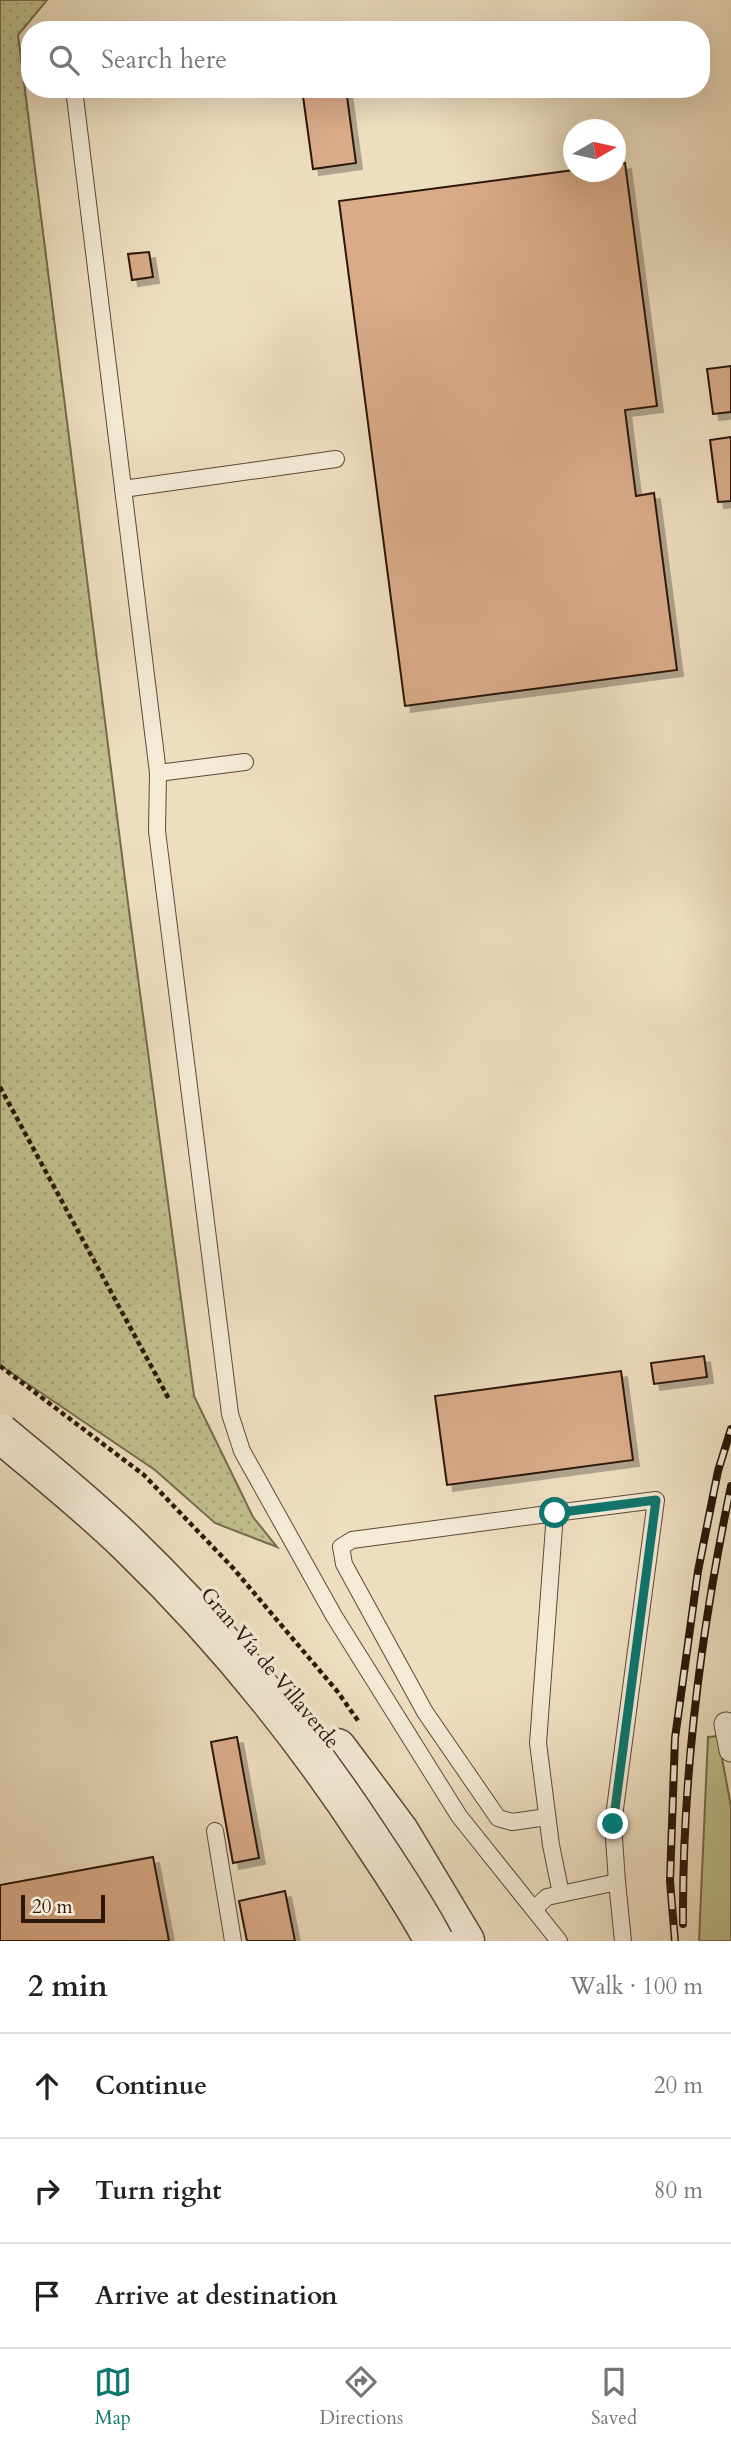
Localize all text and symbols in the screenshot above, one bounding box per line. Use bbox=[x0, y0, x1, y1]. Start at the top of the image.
search box bbox=[21, 21, 710, 98]
icon: search bbox=[45, 41, 83, 79]
text: Search here bbox=[101, 42, 227, 77]
north arrow bbox=[563, 119, 626, 182]
route start bbox=[539, 1497, 570, 1528]
street label: Gran Vía de Villaverde bbox=[194, 1581, 346, 1755]
route end bbox=[597, 1808, 628, 1839]
scale bar bbox=[21, 1892, 105, 1924]
text: 20 m bbox=[32, 1894, 73, 1920]
text: 2 min bbox=[28, 1966, 108, 2007]
text: Walk · 100 m bbox=[570, 1971, 703, 2002]
icon: ahead bbox=[28, 2067, 66, 2105]
text: Continue bbox=[95, 2068, 207, 2103]
text: 20 m bbox=[654, 2070, 703, 2101]
icon: right bbox=[28, 2172, 66, 2210]
text: Turn right bbox=[95, 2173, 222, 2208]
text: 80 m bbox=[654, 2175, 703, 2206]
icon: arrive bbox=[28, 2277, 66, 2315]
text: Arrive at destination bbox=[95, 2278, 338, 2313]
tab: Map bbox=[94, 2363, 132, 2431]
tab: Directions bbox=[320, 2363, 403, 2431]
tab: Saved bbox=[591, 2363, 637, 2431]

